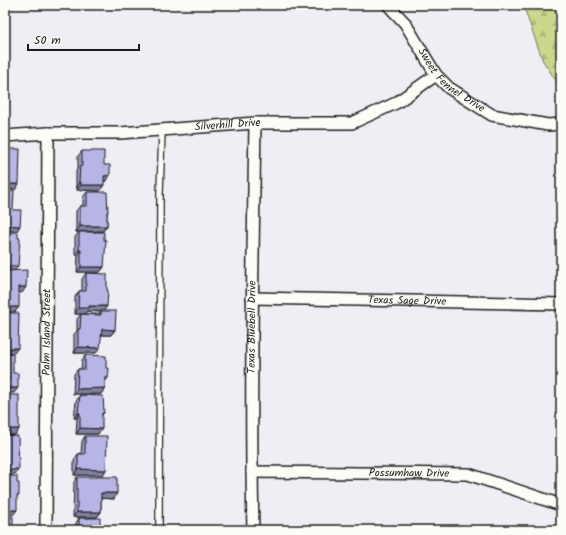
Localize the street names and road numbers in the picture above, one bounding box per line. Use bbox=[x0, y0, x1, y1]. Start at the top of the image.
street label: Sweet Fennel Drive bbox=[413, 45, 489, 117]
street label: Silverhill Drive bbox=[194, 114, 260, 136]
street label: Texas Bluebell Drive bbox=[243, 280, 262, 374]
street label: Palm Island Street bbox=[38, 288, 56, 375]
street label: Texas Sage Drive bbox=[368, 291, 446, 311]
street label: Possumhaw Drive bbox=[369, 464, 449, 483]

